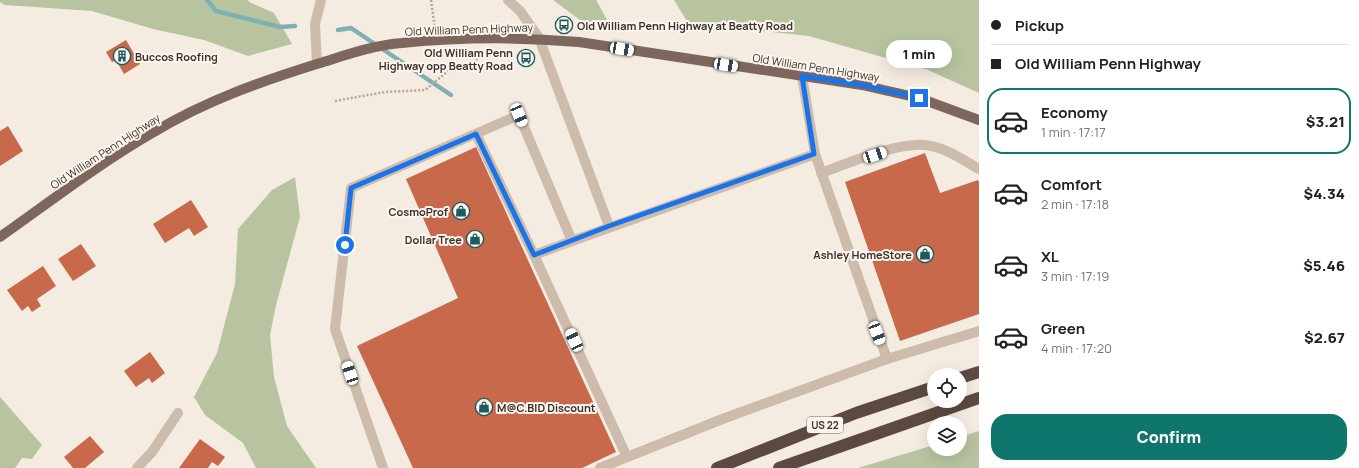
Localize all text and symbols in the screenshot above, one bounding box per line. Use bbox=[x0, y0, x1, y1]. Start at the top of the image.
bus stop icon: Old William Penn Highway at Beatty Road bbox=[554, 15, 574, 35]
text: Pickup bbox=[1015, 15, 1064, 36]
place label: Old William Penn Highway at Beatty Road bbox=[577, 18, 793, 33]
street label: Old William Penn Highway bbox=[405, 19, 534, 39]
callout: 1 min bbox=[886, 40, 952, 68]
car bbox=[609, 41, 635, 57]
place label: Old William Penn Highway opp Beatty Road bbox=[379, 45, 513, 73]
text: 1 min bbox=[903, 45, 935, 63]
building icon: Buccos Roofing bbox=[112, 46, 132, 66]
bus stop icon: Old William Penn Highway opp Beatty Road bbox=[516, 48, 536, 68]
place label: Buccos Roofing bbox=[135, 49, 218, 64]
street label: Old William Penn Highway bbox=[752, 50, 881, 84]
text: Old William Penn Highway bbox=[1015, 53, 1201, 74]
car bbox=[713, 57, 739, 73]
route end bbox=[910, 89, 928, 107]
car bbox=[509, 102, 529, 128]
text: Economy bbox=[1041, 102, 1108, 123]
icon: car bbox=[993, 103, 1029, 139]
street label: Old William Penn Highway bbox=[47, 110, 163, 192]
text: $3.21 bbox=[1306, 111, 1345, 132]
text: 1 min · 17:17 bbox=[1041, 123, 1106, 141]
car bbox=[862, 146, 888, 164]
text: Comfort bbox=[1041, 174, 1102, 195]
icon: car bbox=[993, 175, 1029, 211]
text: $4.34 bbox=[1304, 183, 1345, 204]
text: 2 min · 17:18 bbox=[1041, 195, 1109, 213]
shop icon: CosmoProf bbox=[451, 201, 471, 221]
place label: CosmoProf bbox=[388, 204, 449, 219]
shop icon: Dollar Tree bbox=[465, 229, 485, 249]
place label: Dollar Tree bbox=[405, 232, 462, 247]
route start bbox=[336, 236, 354, 254]
shop icon: Ashley HomeStore bbox=[915, 244, 935, 264]
text: XL bbox=[1041, 246, 1059, 267]
place label: Ashley HomeStore bbox=[813, 247, 912, 262]
icon: car bbox=[993, 247, 1029, 283]
text: $5.46 bbox=[1303, 255, 1345, 276]
text: 3 min · 17:19 bbox=[1041, 267, 1109, 285]
text: Green bbox=[1041, 318, 1085, 339]
icon: car bbox=[993, 319, 1029, 355]
car bbox=[867, 320, 887, 346]
car bbox=[563, 327, 585, 353]
text: $2.67 bbox=[1304, 327, 1345, 348]
text: 4 min · 17:20 bbox=[1041, 339, 1112, 357]
car bbox=[340, 360, 360, 386]
map controls bbox=[927, 368, 967, 456]
button: locate bbox=[927, 368, 967, 408]
shop icon: M@C.BID Discount bbox=[474, 397, 494, 417]
place label: M@C.BID Discount bbox=[497, 400, 596, 415]
button: Confirm bbox=[991, 414, 1347, 460]
button: layers bbox=[927, 416, 967, 456]
road number: US 22 bbox=[807, 417, 843, 433]

